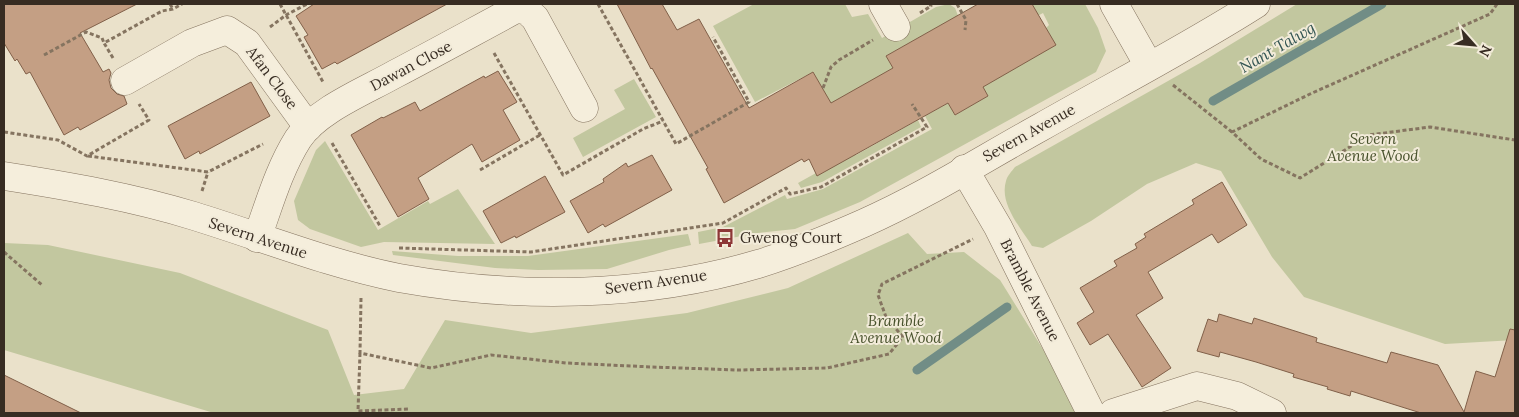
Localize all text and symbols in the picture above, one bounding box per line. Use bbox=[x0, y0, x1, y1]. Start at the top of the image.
water label: Nant Talwg bbox=[1236, 17, 1318, 77]
north arrow bbox=[1449, 20, 1499, 70]
street label: Dawan Close bbox=[367, 36, 455, 95]
street label: Afan Close bbox=[242, 42, 302, 113]
text: N bbox=[1475, 42, 1496, 60]
street label: Severn Avenue bbox=[979, 99, 1078, 166]
park label: Severn Avenue Wood bbox=[1326, 129, 1419, 165]
street label: Severn Avenue bbox=[206, 213, 310, 262]
bus stop icon: Gwenog Court bbox=[714, 227, 736, 249]
place label: Gwenog Court bbox=[740, 228, 842, 247]
street label: Bramble Avenue bbox=[996, 235, 1064, 344]
street label: Severn Avenue bbox=[604, 265, 708, 298]
park label: Bramble Avenue Wood bbox=[849, 311, 942, 347]

